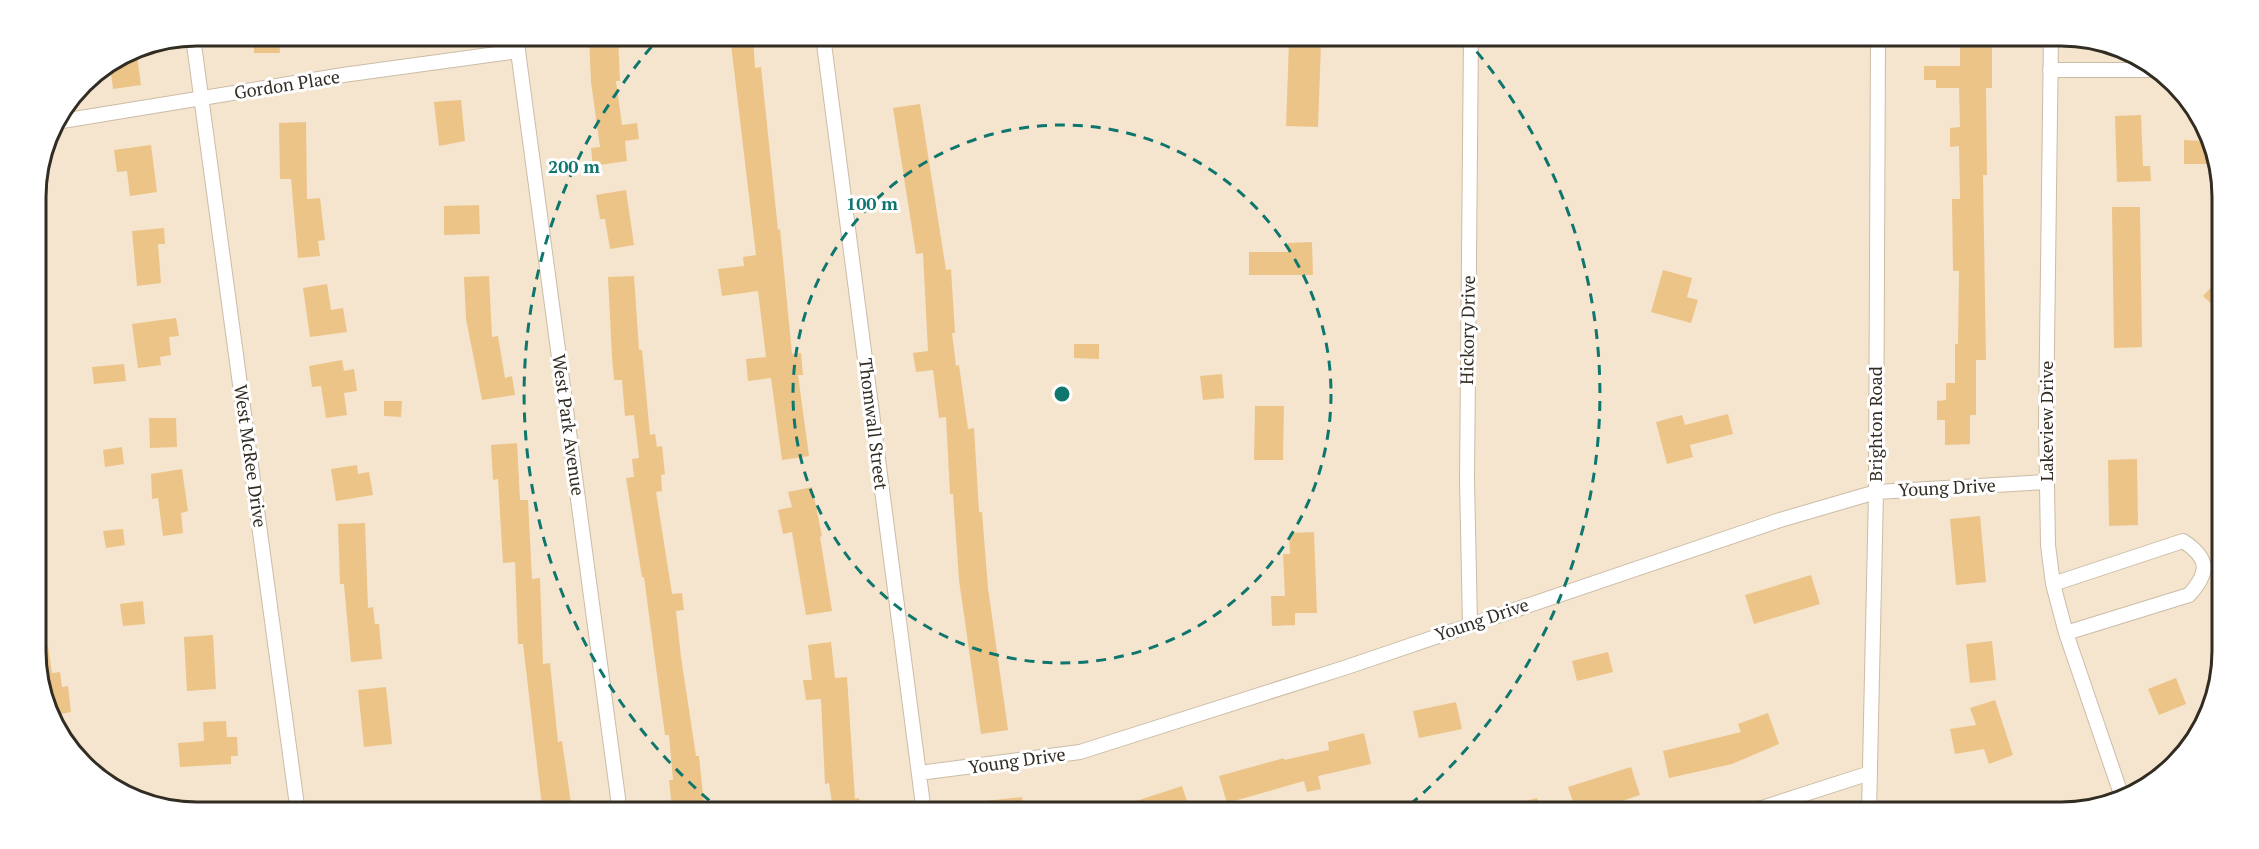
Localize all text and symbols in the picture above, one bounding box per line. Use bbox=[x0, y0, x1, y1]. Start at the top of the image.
street label: Gordon Place bbox=[232, 64, 341, 104]
text: 200 m bbox=[548, 154, 600, 178]
text: 100 m bbox=[846, 191, 898, 215]
street label: Hickory Drive bbox=[1454, 275, 1480, 385]
street label: West Park Avenue bbox=[547, 353, 591, 497]
street label: Thomwall Street bbox=[854, 357, 894, 491]
street label: Lakeview Drive bbox=[2034, 361, 2058, 481]
street label: Brighton Road bbox=[1863, 366, 1887, 482]
street label: West McRee Drive bbox=[229, 383, 273, 529]
centre of rings bbox=[1052, 384, 1072, 404]
street label: Young Drive bbox=[1898, 472, 1996, 502]
street label: Young Drive bbox=[1432, 592, 1532, 646]
street label: Young Drive bbox=[967, 741, 1067, 779]

